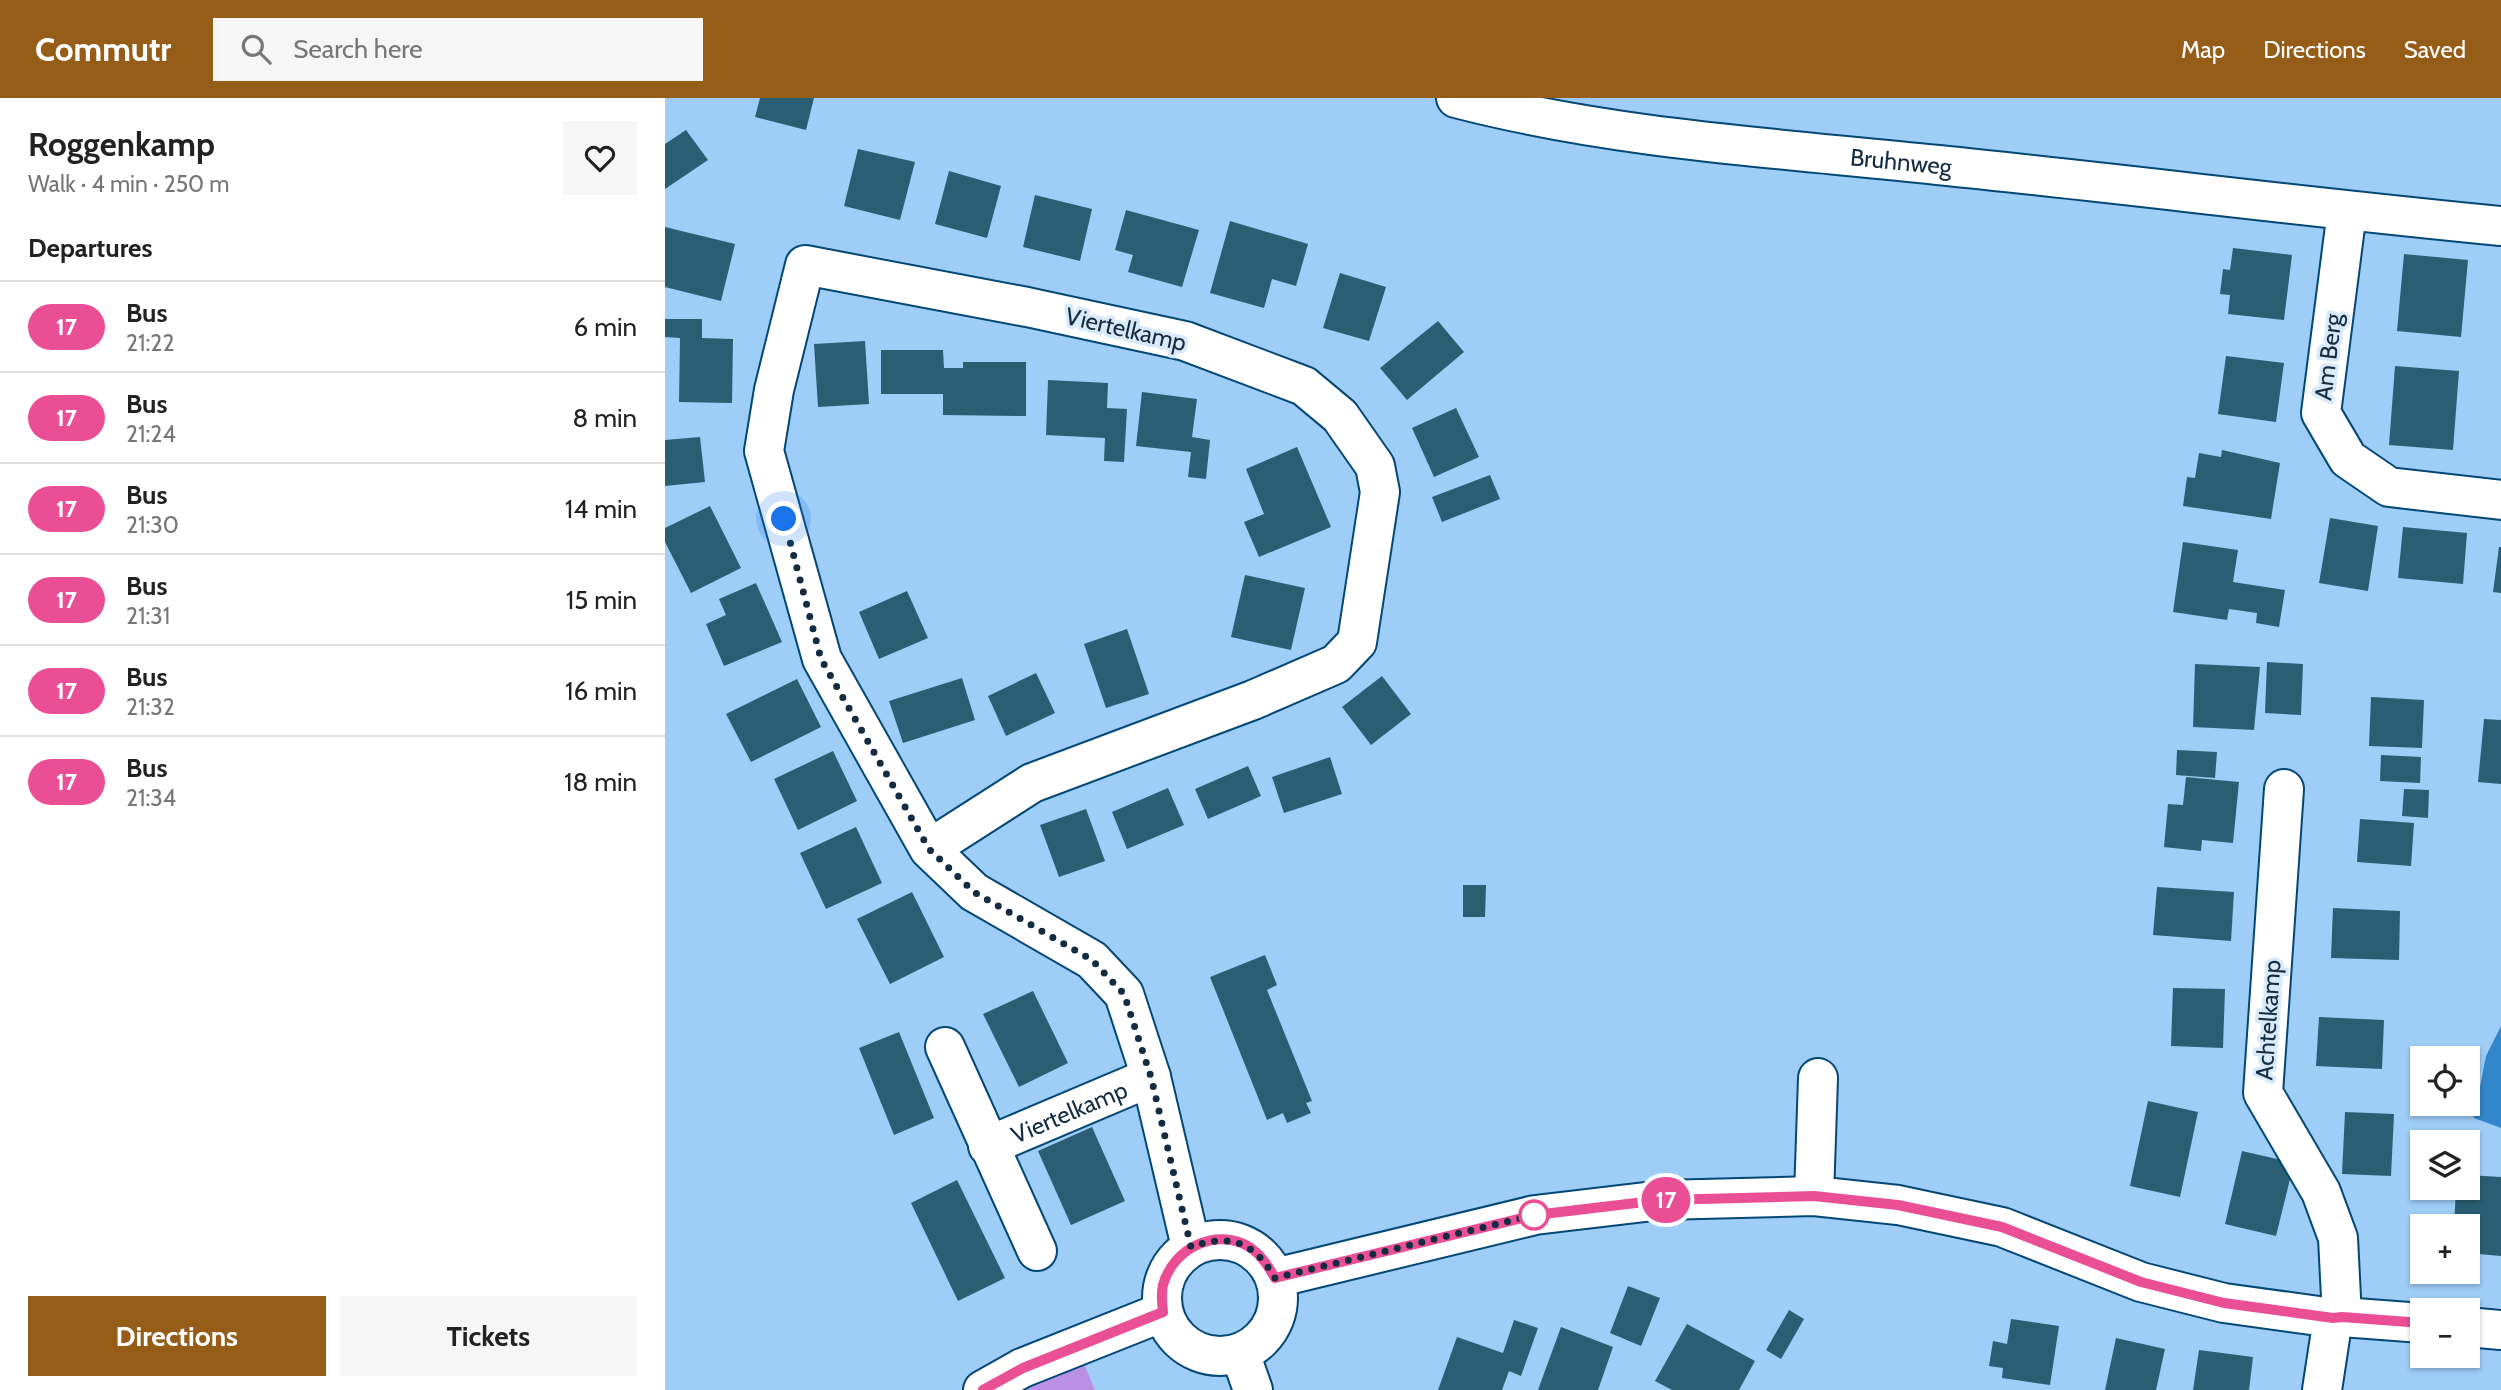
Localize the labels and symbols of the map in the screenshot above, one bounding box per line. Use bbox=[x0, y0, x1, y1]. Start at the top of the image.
street label: Bruhnweg bbox=[1849, 142, 1954, 181]
street label: Viertelkamp bbox=[1063, 301, 1189, 357]
street label: Am Berg bbox=[2308, 311, 2348, 402]
your location bbox=[766, 501, 801, 536]
street label: Achtelkamp bbox=[2249, 959, 2287, 1081]
street label: Viertelkamp bbox=[1007, 1074, 1131, 1149]
line badge: 17 bbox=[1635, 1177, 1697, 1223]
unlabelled marker bbox=[1519, 1200, 1549, 1230]

